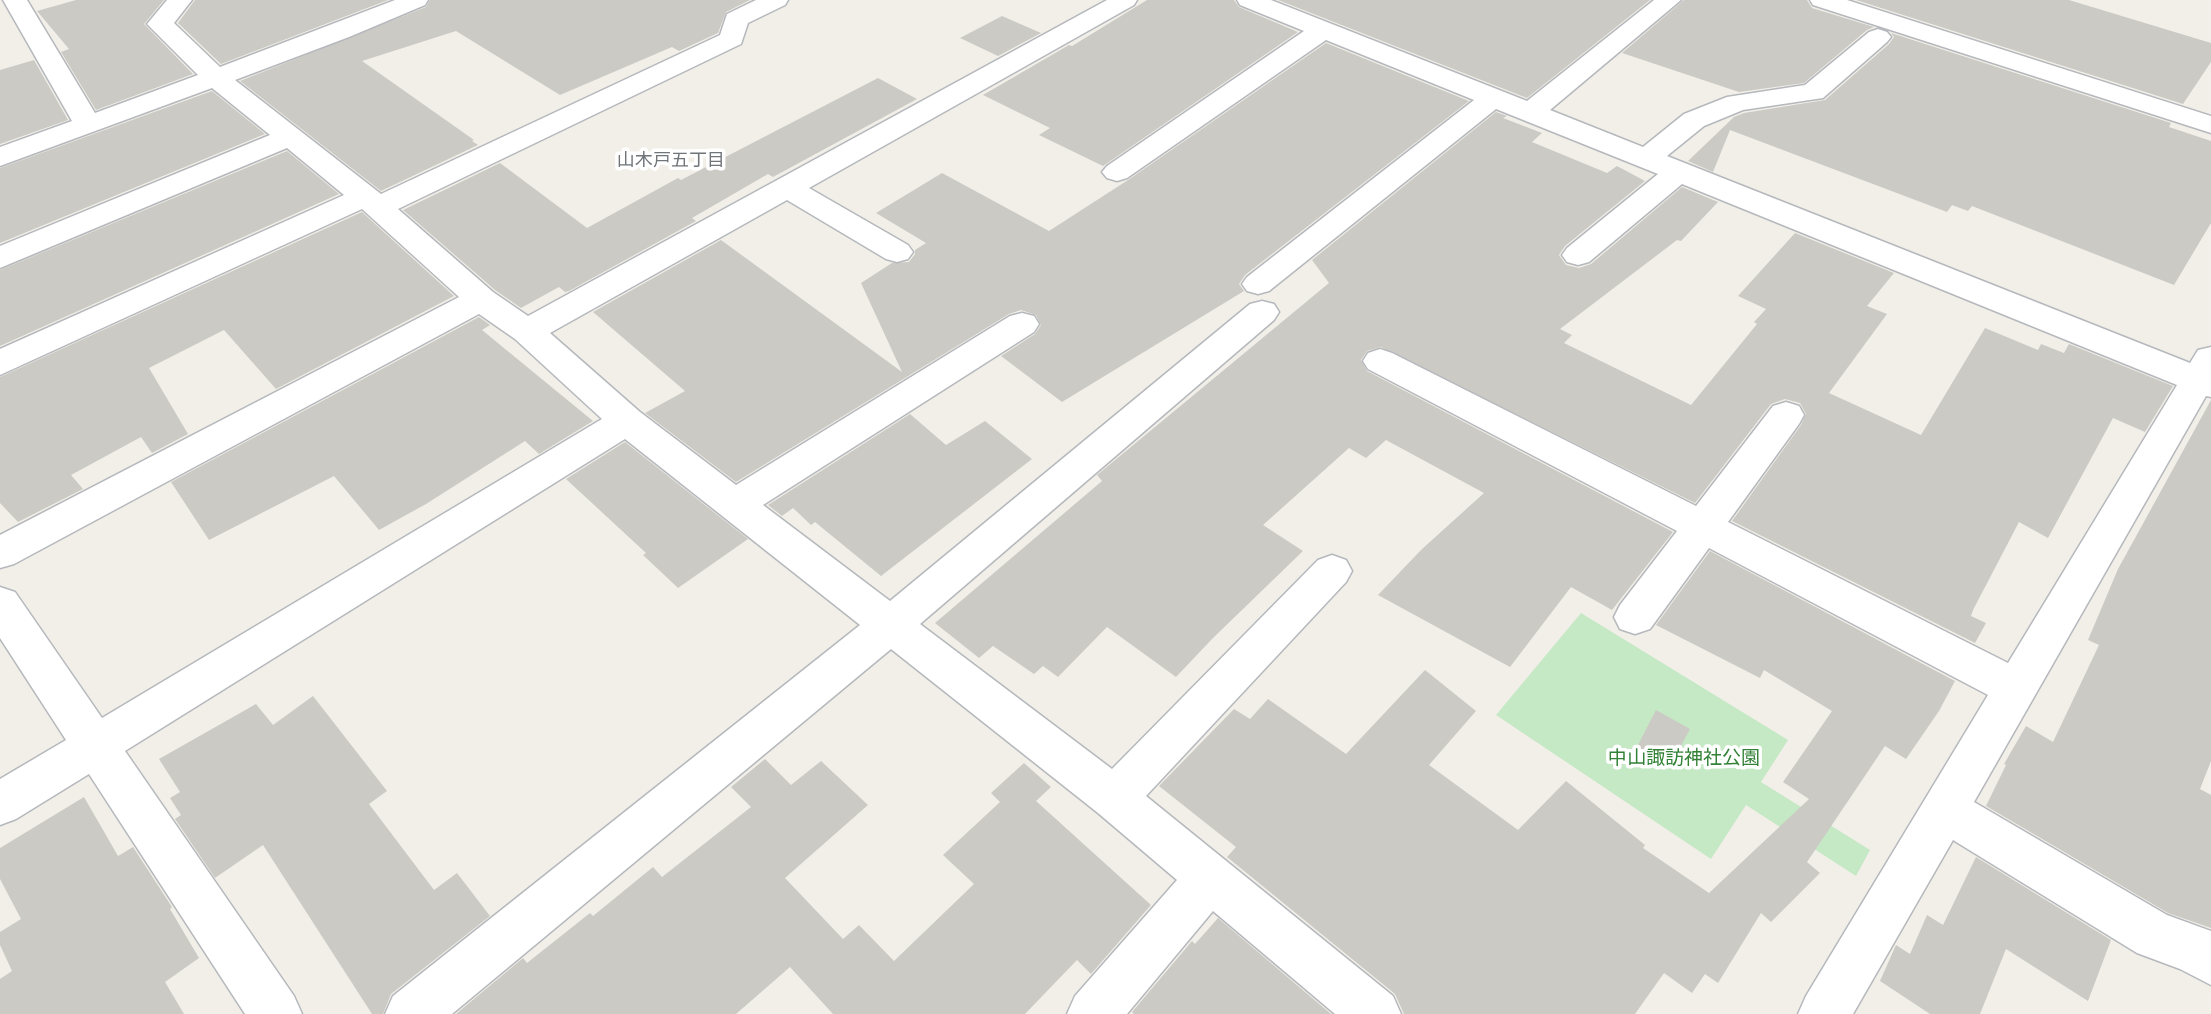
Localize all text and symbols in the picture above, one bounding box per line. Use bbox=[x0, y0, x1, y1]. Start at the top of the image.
district label: 山木戸五丁目 bbox=[617, 149, 725, 171]
park label: 中山諏訪神社公園 bbox=[1608, 747, 1760, 769]

